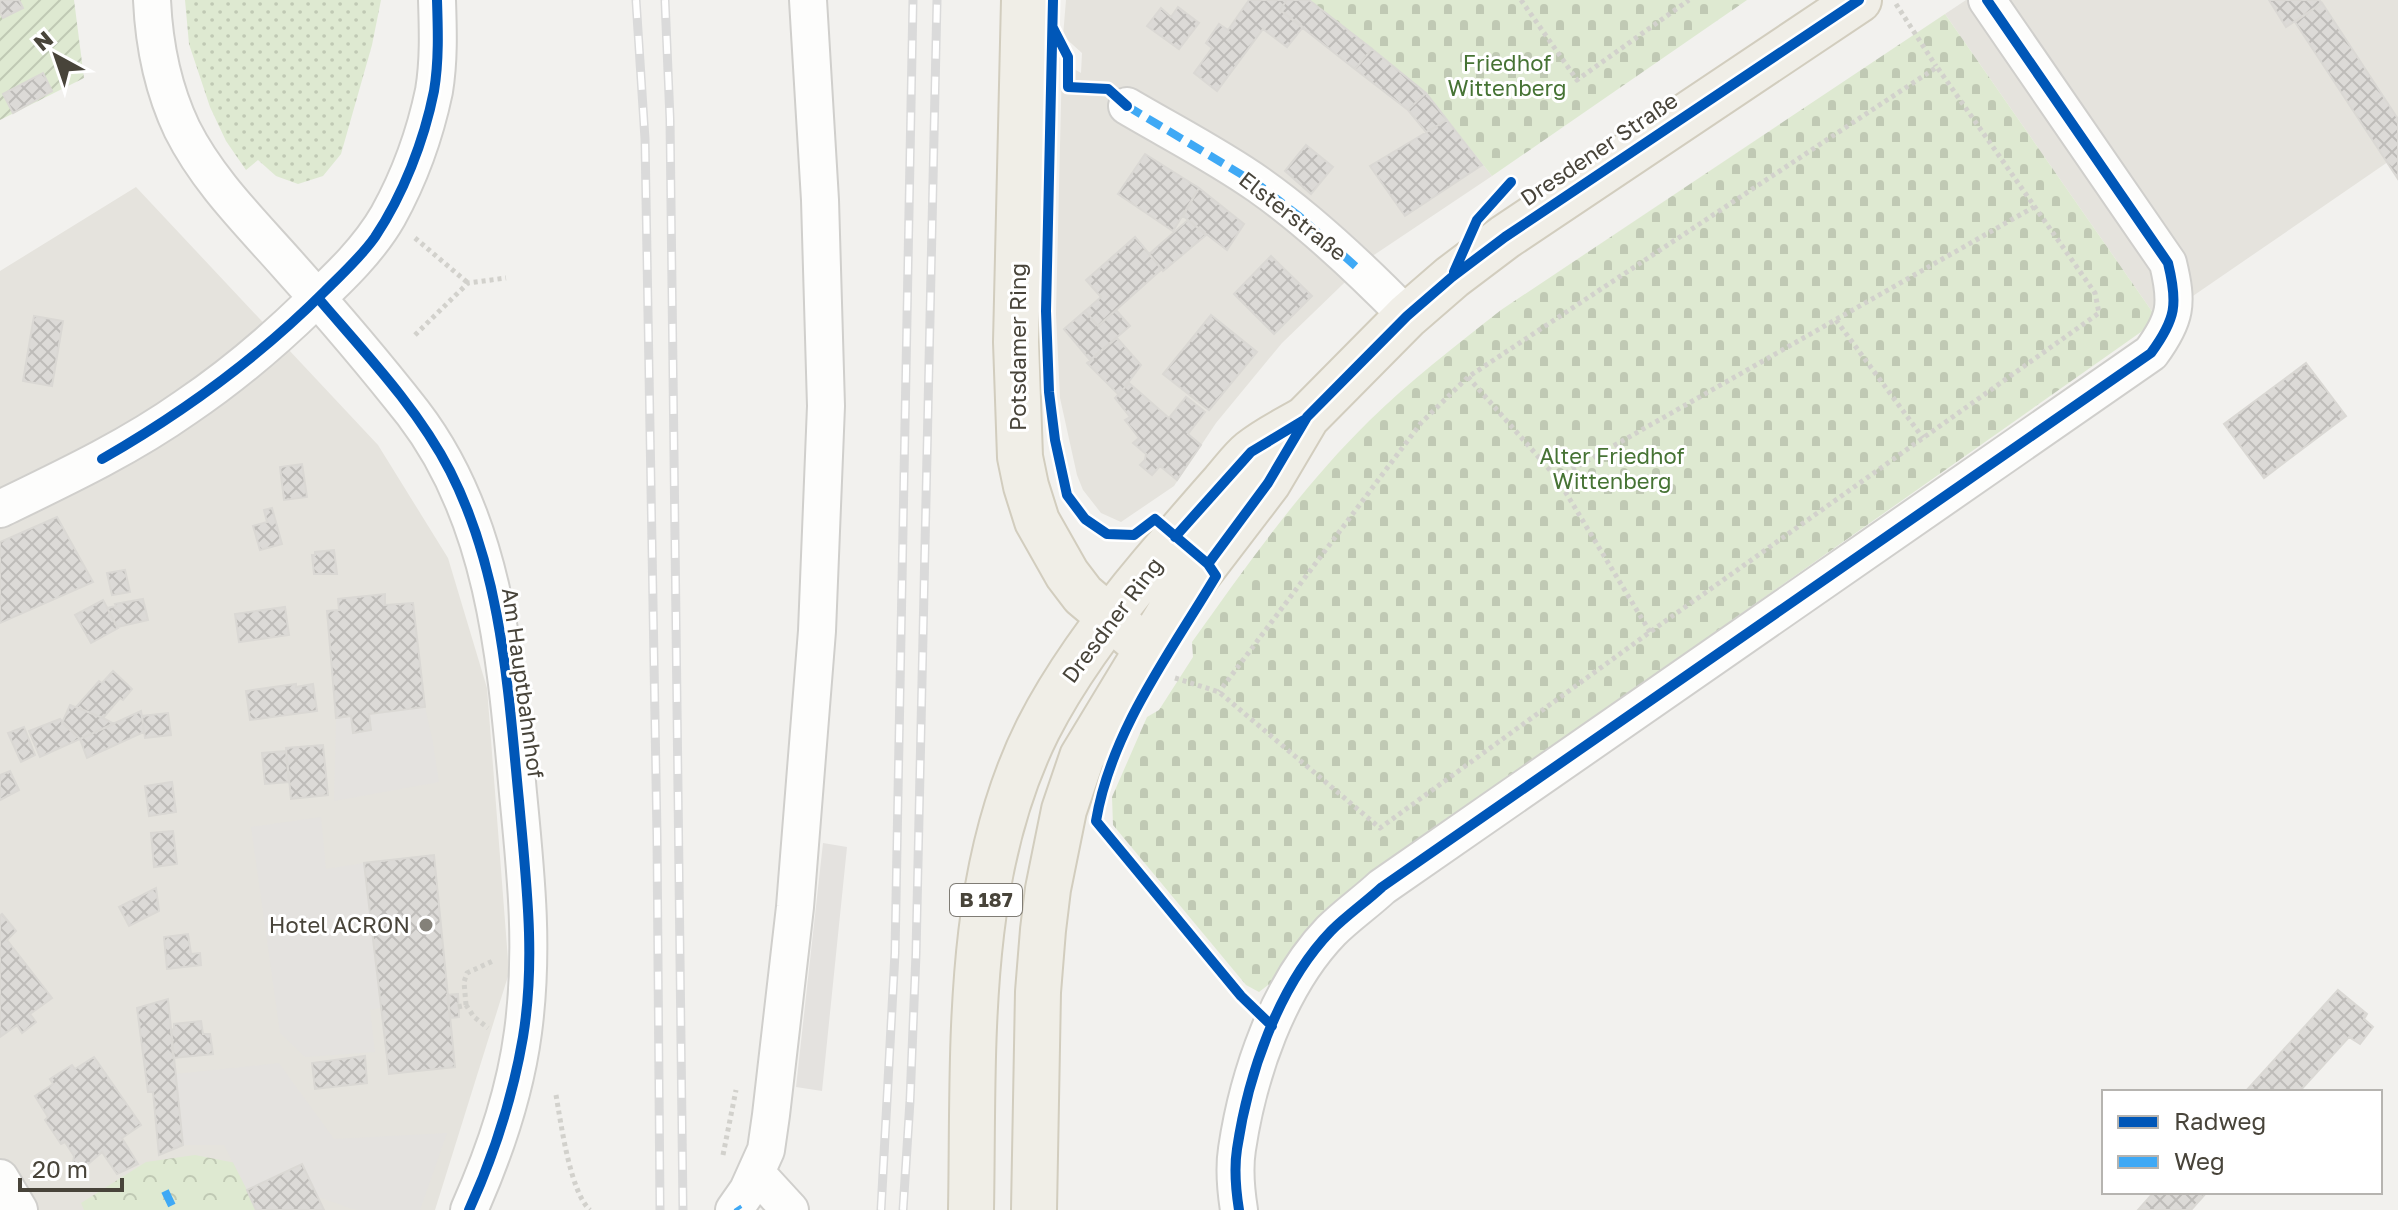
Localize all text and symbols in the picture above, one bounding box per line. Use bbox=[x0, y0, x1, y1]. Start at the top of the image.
north arrow bbox=[16, 16, 96, 96]
text: N bbox=[28, 25, 58, 56]
park label: Friedhof Wittenberg bbox=[1448, 49, 1566, 101]
street label: Dresdener Straße bbox=[1515, 86, 1682, 211]
street label: Elsterstraße bbox=[1234, 165, 1352, 266]
street label: Potsdamer Ring bbox=[1004, 263, 1031, 431]
park label: Alter Friedhof Wittenberg bbox=[1540, 442, 1684, 494]
street label: Dresdner Ring bbox=[1056, 552, 1168, 688]
street label: Am Hauptbahnhof bbox=[497, 586, 550, 780]
road number: B 187 bbox=[950, 884, 1022, 916]
place label: Hotel ACRON bbox=[269, 911, 410, 938]
marker: Hotel ACRON bbox=[417, 916, 435, 934]
legend bbox=[2102, 1090, 2382, 1194]
text: Radweg bbox=[2174, 1106, 2266, 1135]
scale bar bbox=[20, 1142, 122, 1192]
text: Weg bbox=[2174, 1146, 2225, 1175]
text: 20 m bbox=[32, 1154, 88, 1183]

